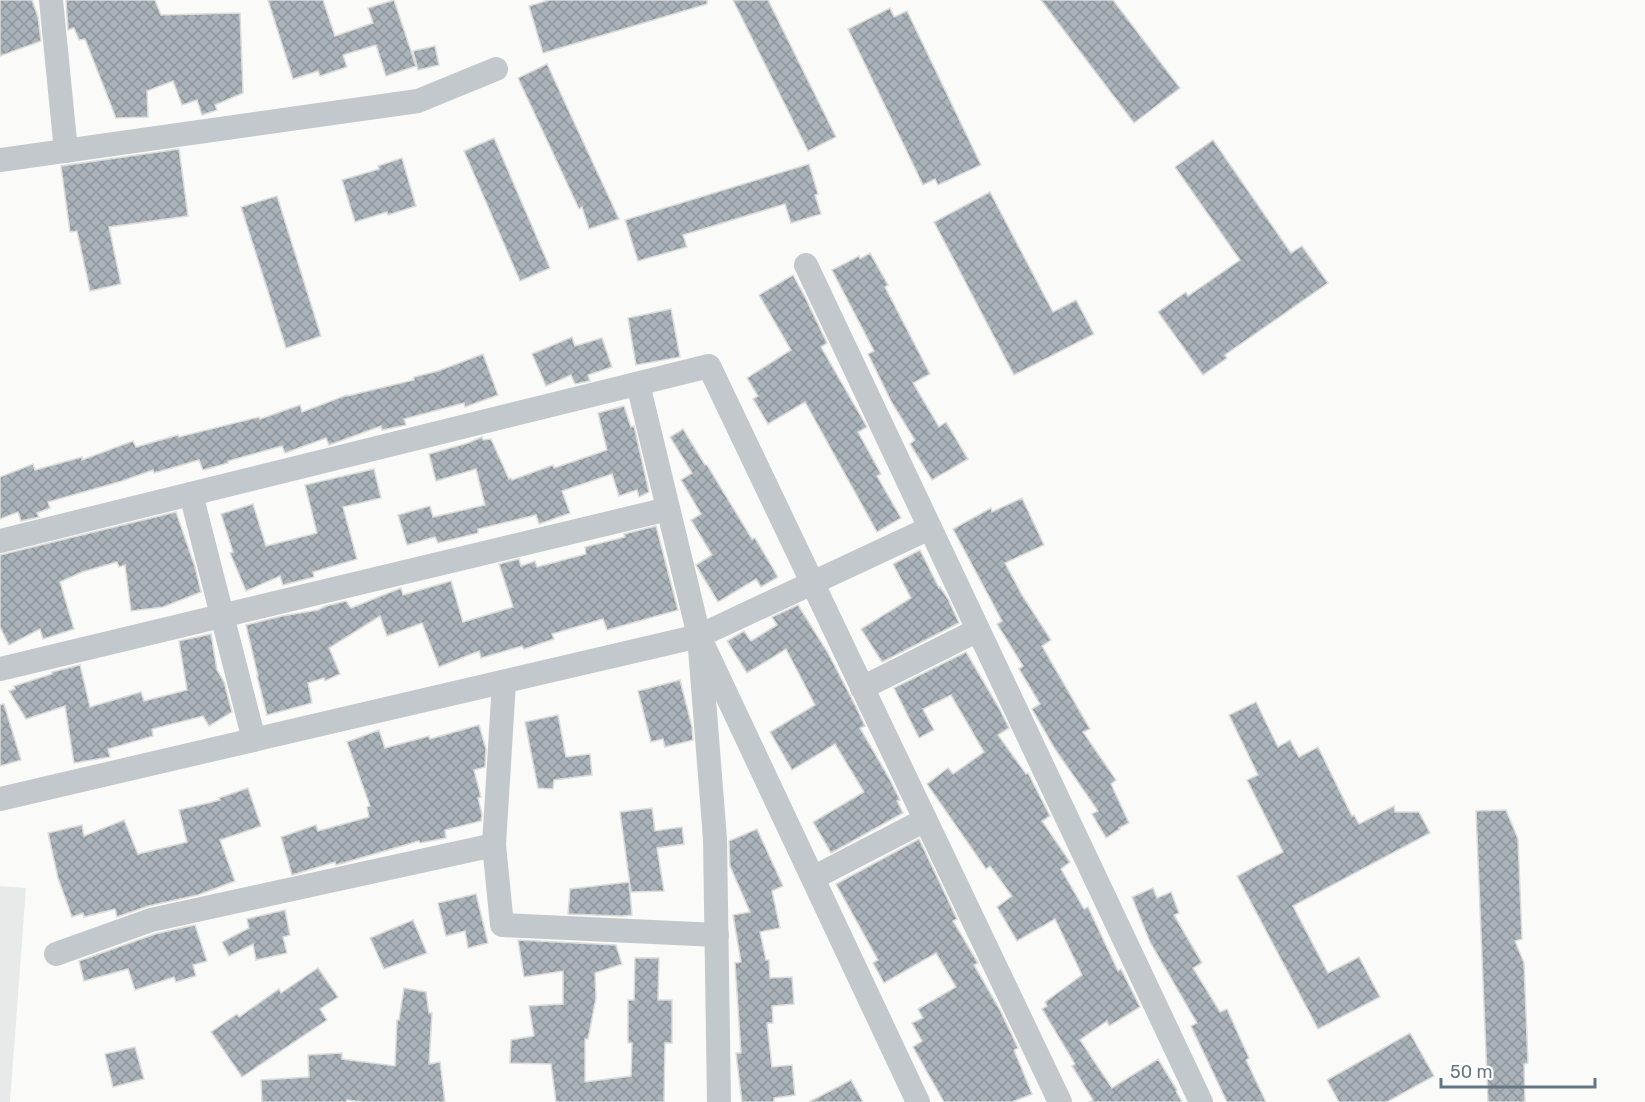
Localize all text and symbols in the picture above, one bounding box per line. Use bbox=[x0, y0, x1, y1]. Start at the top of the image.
scale bar bbox=[1441, 1051, 1596, 1089]
text: 50 m bbox=[1450, 1061, 1493, 1083]

